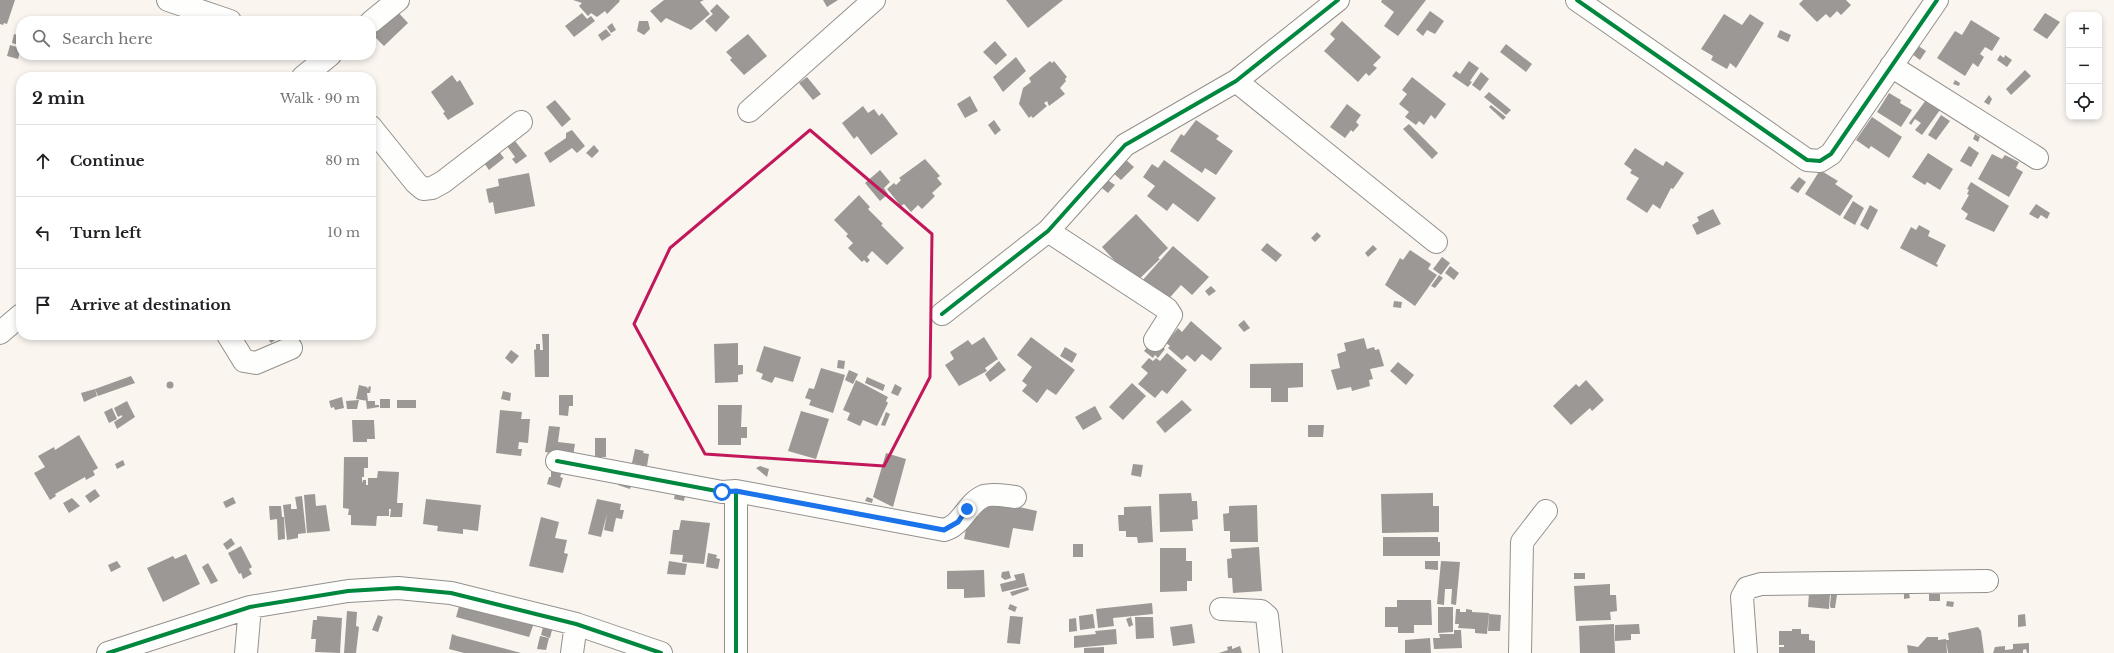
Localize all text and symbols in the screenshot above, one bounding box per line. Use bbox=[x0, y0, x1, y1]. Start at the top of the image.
map controls bbox=[2066, 12, 2102, 120]
button: + bbox=[2066, 12, 2102, 48]
search box bbox=[16, 16, 376, 60]
icon: search bbox=[30, 27, 52, 49]
text: Search here bbox=[62, 29, 153, 48]
button: − bbox=[2066, 48, 2102, 84]
button: locate bbox=[2066, 84, 2102, 120]
text: 2 min bbox=[32, 88, 85, 109]
text: Walk · 90 m bbox=[280, 90, 360, 107]
icon: ahead bbox=[32, 150, 54, 172]
text: Continue bbox=[70, 151, 145, 170]
text: 80 m bbox=[325, 152, 360, 169]
icon: left bbox=[32, 222, 54, 244]
text: Turn left bbox=[70, 223, 141, 242]
text: 10 m bbox=[327, 224, 360, 241]
icon: arrive bbox=[32, 294, 54, 316]
text: Arrive at destination bbox=[70, 295, 231, 314]
route start bbox=[713, 483, 731, 501]
route end bbox=[958, 500, 976, 518]

